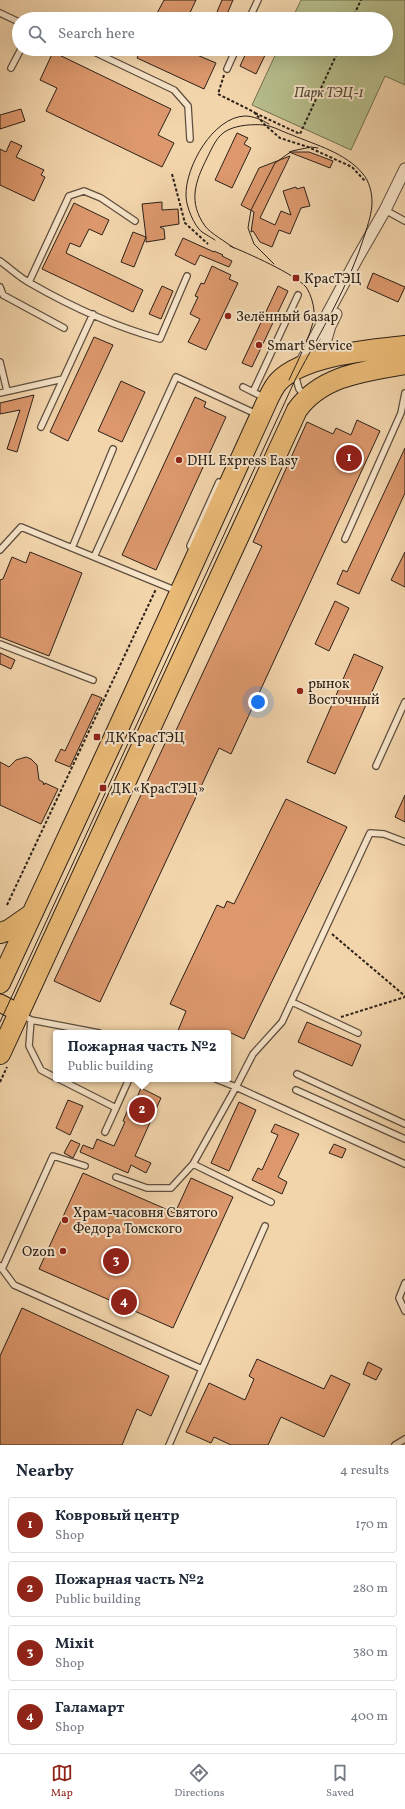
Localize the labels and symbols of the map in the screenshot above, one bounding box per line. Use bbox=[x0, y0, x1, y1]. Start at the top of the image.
park label: Парк ТЭЦ-1 bbox=[294, 84, 364, 103]
place label: КрасТЭЦ bbox=[304, 270, 362, 289]
marker: КрасТЭЦ bbox=[291, 273, 301, 283]
place label: Зелённый базар bbox=[236, 308, 338, 327]
marker: Зелённый базар bbox=[223, 311, 233, 321]
place label: Smart Service bbox=[267, 337, 353, 356]
marker: Smart Service bbox=[254, 340, 264, 350]
pin: 1 bbox=[336, 443, 362, 473]
place label: DHL Express Easy bbox=[187, 452, 299, 471]
marker: DHL Express Easy bbox=[174, 455, 184, 465]
place label: рынок Восточный bbox=[308, 675, 380, 710]
marker: рынок Восточный bbox=[295, 686, 305, 696]
your location bbox=[248, 692, 268, 712]
place label: ДК КрасТЭЦ bbox=[105, 729, 185, 748]
marker: ДК КрасТЭЦ bbox=[92, 732, 102, 742]
place label: ДК «КрасТЭЦ» bbox=[111, 780, 205, 799]
marker: ДК «КрасТЭЦ» bbox=[98, 783, 108, 793]
pin: 2 bbox=[129, 1095, 155, 1125]
place label: Храм-часовня Святого Федора Томского bbox=[73, 1204, 218, 1239]
marker: Храм-часовня Святого Федора Томского bbox=[60, 1215, 70, 1225]
place label: Ozon bbox=[22, 1243, 55, 1262]
marker: Ozon bbox=[58, 1246, 68, 1256]
pin: 3 bbox=[103, 1246, 129, 1276]
pin: 4 bbox=[111, 1287, 137, 1317]

